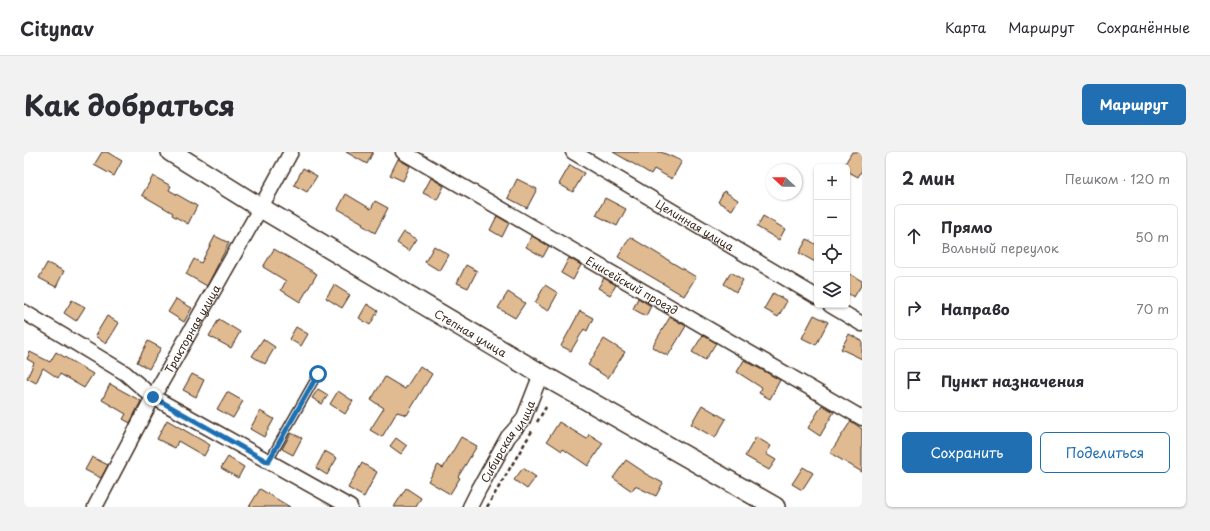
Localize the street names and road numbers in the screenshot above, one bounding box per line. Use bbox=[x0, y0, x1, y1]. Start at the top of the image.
street label: Целинная улица bbox=[653, 195, 738, 255]
street label: Енисейский проезд bbox=[583, 251, 682, 318]
street label: Тракторная улица bbox=[160, 281, 224, 376]
street label: Степная улица bbox=[432, 304, 510, 361]
street label: Сибирская улица bbox=[476, 397, 539, 486]

